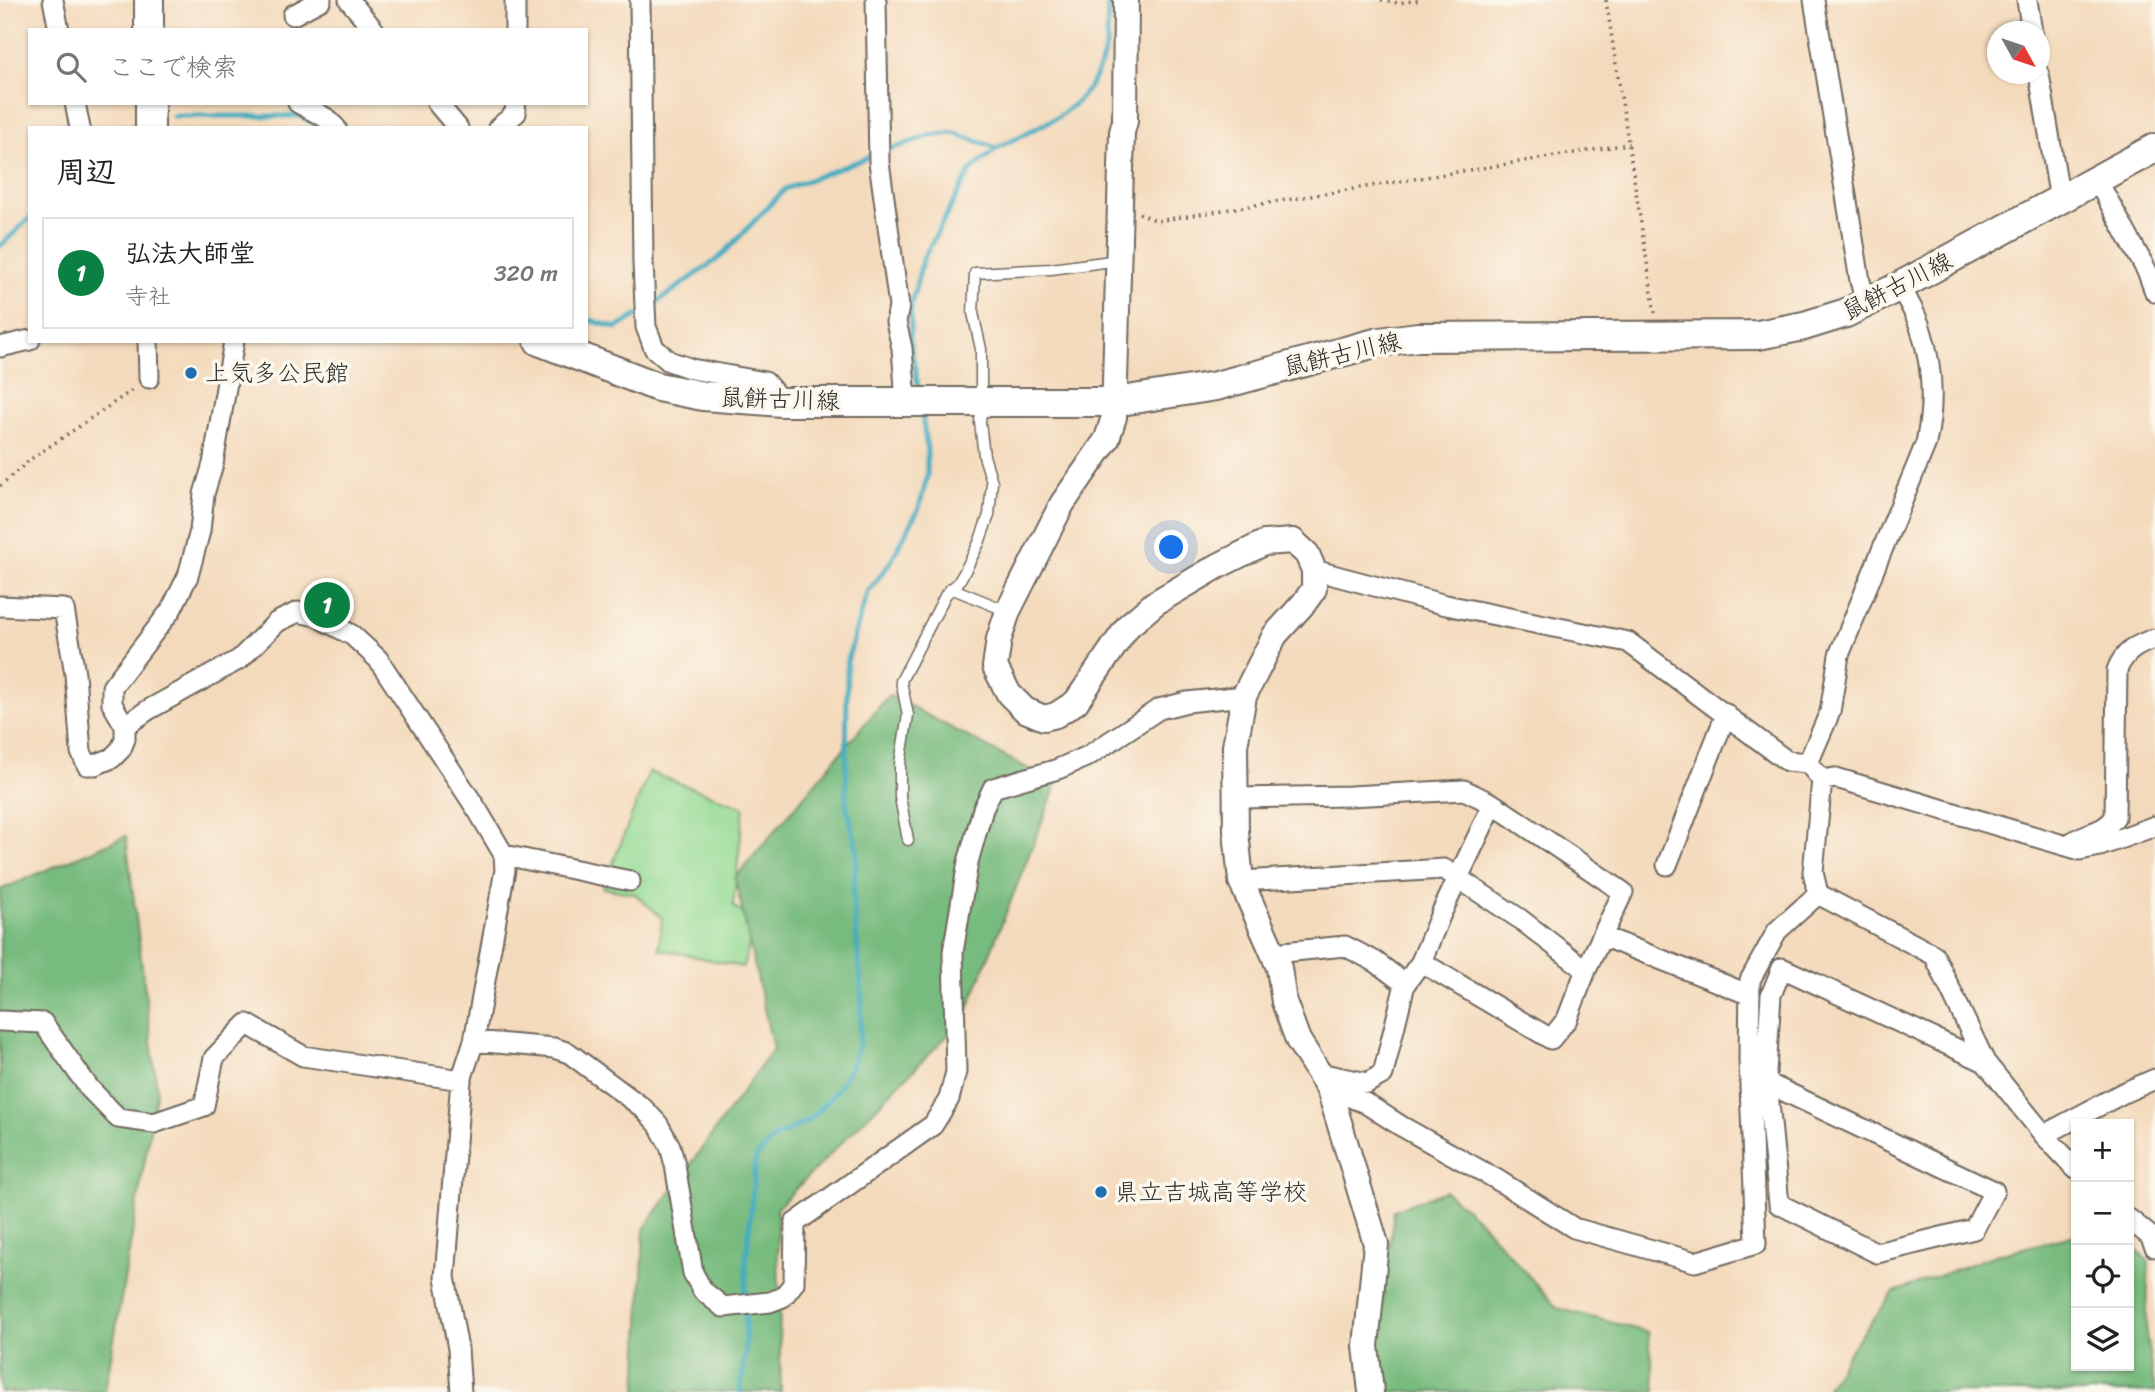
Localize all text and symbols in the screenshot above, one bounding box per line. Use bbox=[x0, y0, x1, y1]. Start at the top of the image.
north arrow bbox=[1987, 21, 2050, 84]
search box bbox=[28, 28, 588, 105]
text: ここで検索 bbox=[108, 44, 238, 90]
icon: search bbox=[52, 48, 90, 86]
text: 周辺 bbox=[56, 145, 116, 199]
text: 弘法大師堂 bbox=[125, 230, 255, 276]
street label: 鼠餅古川線 bbox=[1834, 240, 1960, 332]
text: 1 bbox=[76, 253, 86, 294]
text: 320 m bbox=[494, 253, 558, 294]
text: 寺社 bbox=[125, 276, 171, 317]
street label: 鼠餅古川線 bbox=[1279, 320, 1405, 388]
place label: 上気多公民館 bbox=[205, 352, 349, 394]
marker: 上気多公民館 bbox=[183, 365, 199, 381]
street label: 鼠餅古川線 bbox=[719, 376, 841, 422]
your location bbox=[1154, 530, 1188, 564]
pin: 1 bbox=[304, 579, 350, 631]
map controls bbox=[2071, 1119, 2134, 1371]
button: + bbox=[2071, 1119, 2134, 1182]
place label: 県立吉城高等学校 bbox=[1115, 1171, 1307, 1213]
button: − bbox=[2071, 1182, 2134, 1245]
marker: 県立吉城高等学校 bbox=[1093, 1184, 1109, 1200]
button: locate bbox=[2071, 1245, 2134, 1308]
button: layers bbox=[2071, 1308, 2134, 1371]

